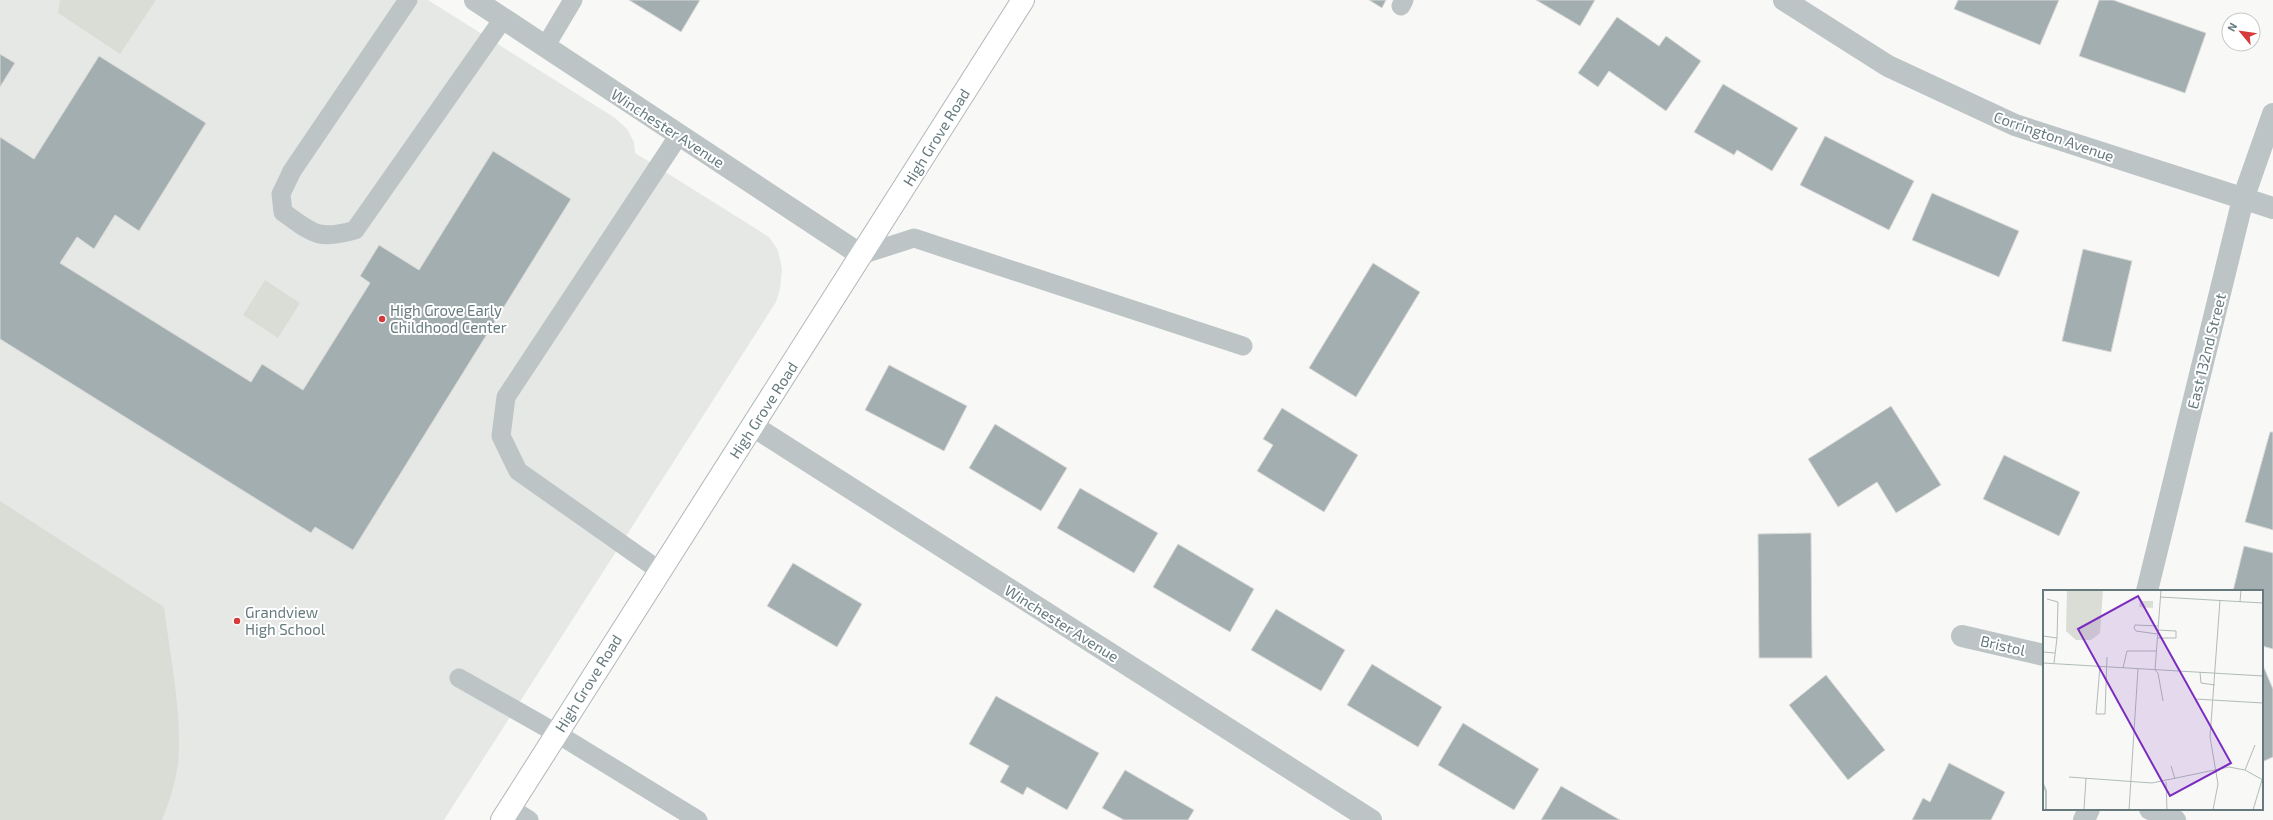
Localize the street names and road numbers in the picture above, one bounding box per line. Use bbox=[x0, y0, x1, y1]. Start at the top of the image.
street label: Winchester Avenue bbox=[608, 85, 728, 171]
street label: High Grove Road bbox=[899, 85, 973, 189]
street label: Corrington Avenue bbox=[1991, 107, 2117, 165]
street label: East 132nd Street bbox=[2183, 291, 2229, 411]
street label: High Grove Road bbox=[725, 358, 801, 462]
street label: Winchester Avenue bbox=[1002, 581, 1122, 665]
street label: High Grove Road bbox=[551, 631, 625, 735]
street label: Bristol bbox=[1979, 631, 2028, 659]

